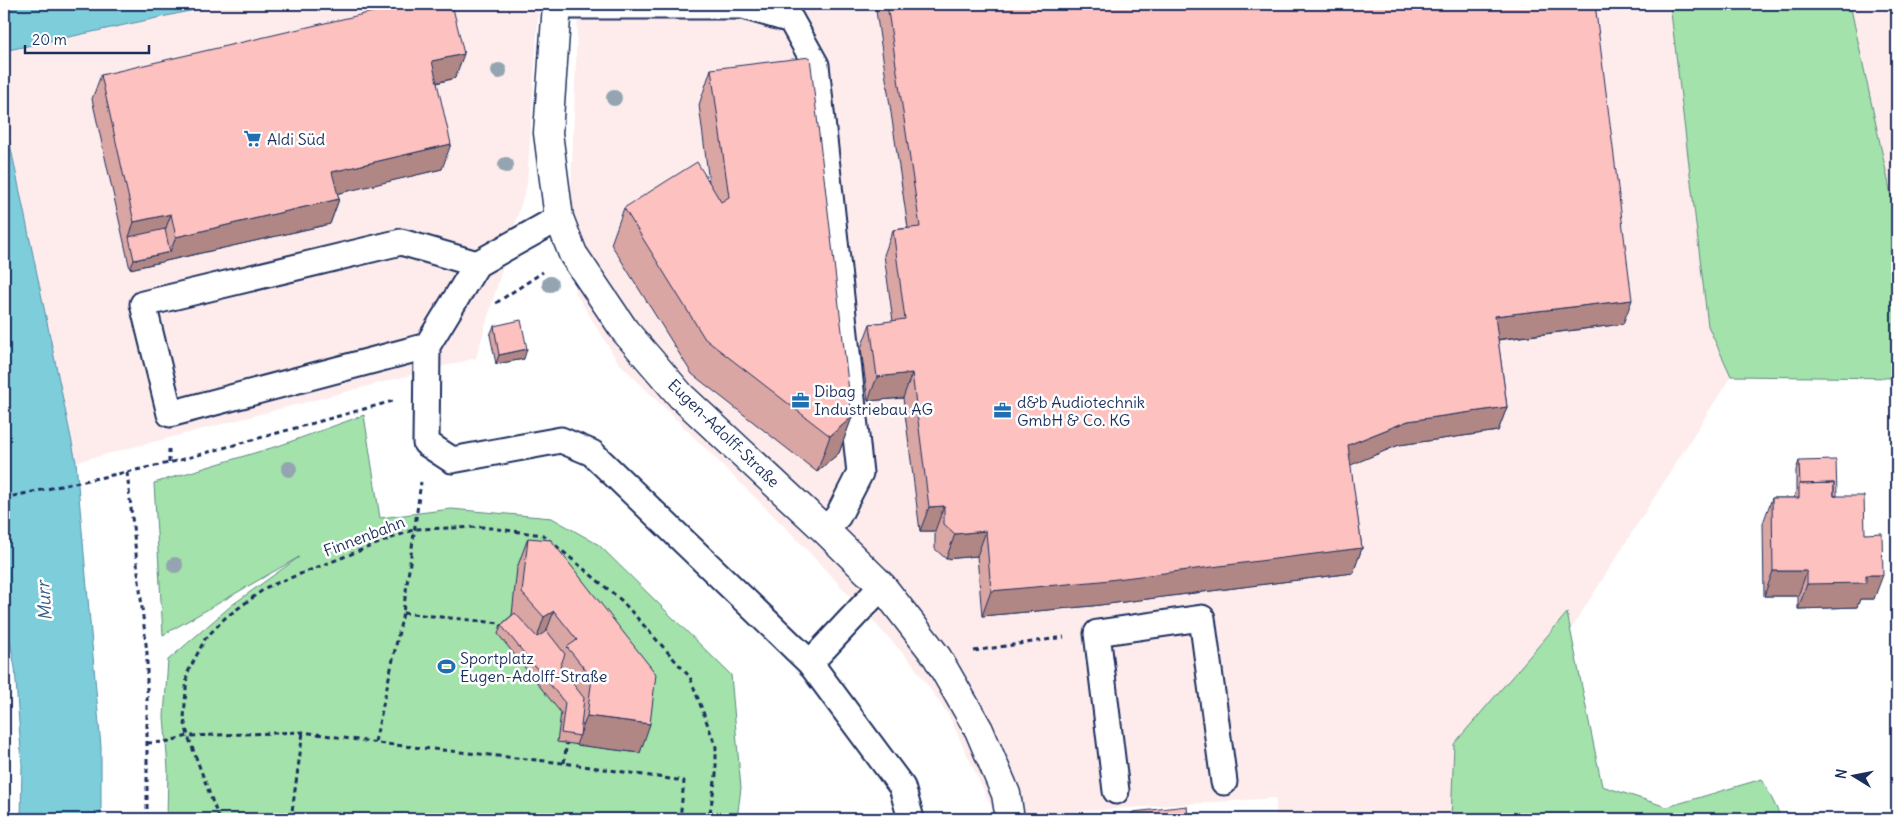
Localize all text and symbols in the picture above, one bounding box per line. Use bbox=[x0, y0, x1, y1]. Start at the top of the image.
scale bar bbox=[25, 22, 149, 54]
text: 20 m bbox=[32, 30, 67, 49]
supermarket icon: Aldi Süd bbox=[243, 129, 263, 149]
place label: Aldi Süd bbox=[267, 129, 325, 149]
street label: Eugen-Adolff-Straße bbox=[664, 375, 784, 491]
place label: Dibag Industriebau AG bbox=[814, 381, 933, 419]
office icon: Dibag Industriebau AG bbox=[790, 390, 810, 410]
place label: d&b Audiotechnik GmbH & Co. KG bbox=[1017, 392, 1145, 430]
office icon: d&b Audiotechnik GmbH & Co. KG bbox=[993, 401, 1013, 421]
street label: Finnenbahn bbox=[320, 511, 408, 561]
water label: Murr bbox=[31, 578, 57, 622]
place label: Sportplatz Eugen-Adolff-Straße bbox=[460, 648, 607, 686]
sports icon: Sportplatz Eugen-Adolff-Straße bbox=[436, 657, 456, 677]
north arrow bbox=[1828, 750, 1878, 800]
text: N bbox=[1831, 767, 1851, 780]

